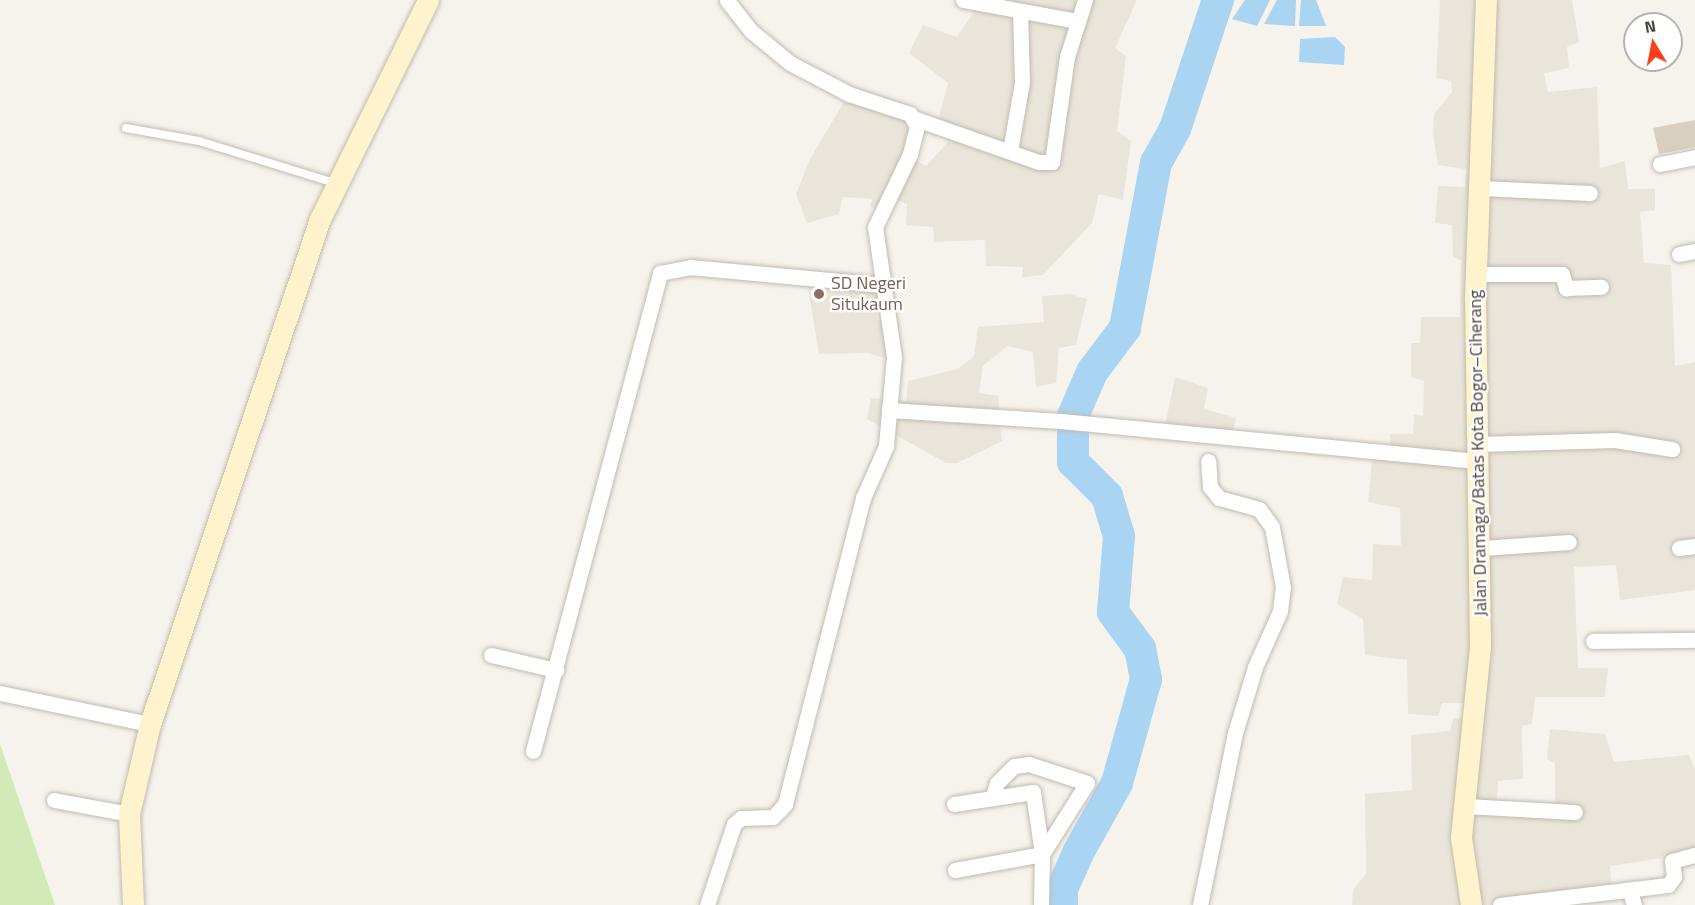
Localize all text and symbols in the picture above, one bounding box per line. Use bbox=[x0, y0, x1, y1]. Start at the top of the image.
north arrow bbox=[1623, 12, 1683, 72]
text: N bbox=[1643, 13, 1658, 39]
place label: SD Negeri Situkaum bbox=[831, 273, 906, 316]
marker: SD Negeri Situkaum bbox=[812, 287, 826, 301]
street label: Jalan Dramaga/Batas Kota Bogor–Ciherang bbox=[1464, 289, 1492, 617]

